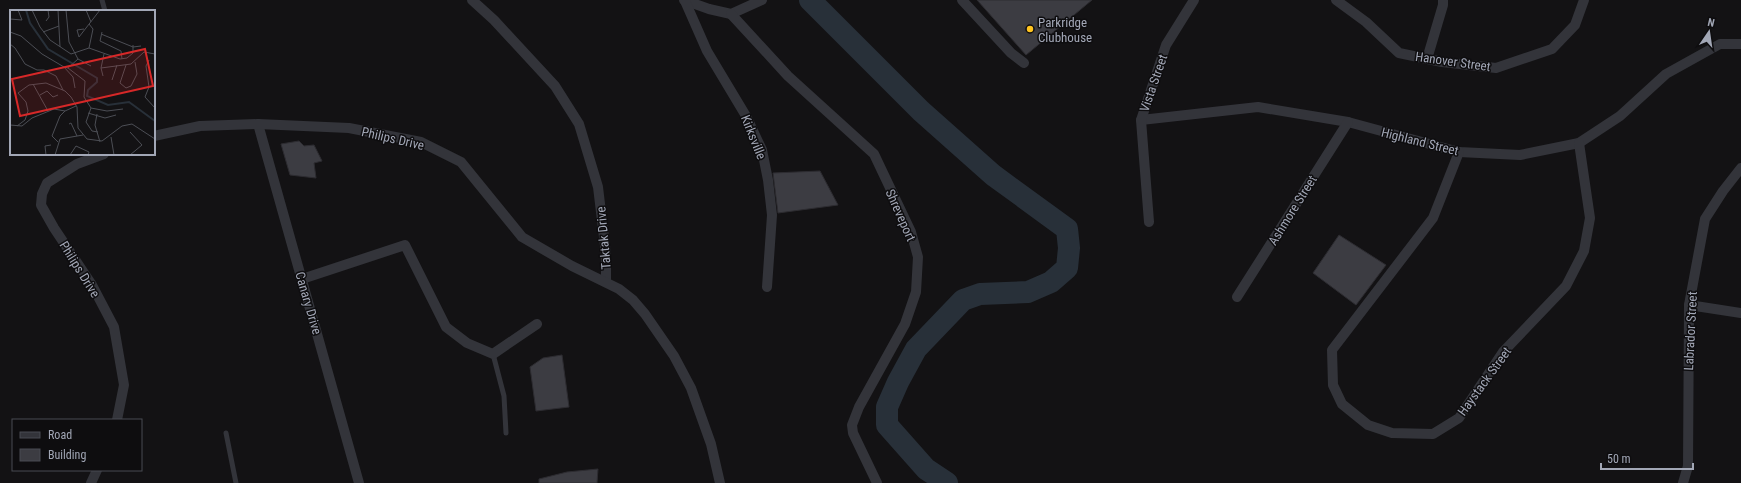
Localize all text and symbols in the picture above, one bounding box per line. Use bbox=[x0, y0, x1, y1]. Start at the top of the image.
inset map bbox=[10, 10, 155, 155]
north arrow bbox=[1689, 12, 1729, 52]
place label: Parkridge Clubhouse bbox=[1038, 15, 1092, 45]
text: N bbox=[1706, 16, 1716, 30]
marker: Parkridge Clubhouse bbox=[1025, 24, 1035, 34]
street label: Hanover Street bbox=[1414, 49, 1492, 74]
street label: Vista Street bbox=[1137, 52, 1170, 114]
street label: Kirksville bbox=[738, 113, 769, 162]
street label: Philips Drive bbox=[360, 124, 426, 153]
street label: Highland Street bbox=[1380, 125, 1460, 158]
street label: Ashmore Street bbox=[1265, 172, 1320, 248]
street label: Shreveport bbox=[882, 187, 919, 244]
street label: Taktak Drive bbox=[593, 206, 614, 270]
street label: Philips Drive bbox=[56, 238, 103, 300]
street label: Canary Drive bbox=[292, 270, 325, 336]
street label: Labrador Street bbox=[1681, 291, 1700, 371]
street label: Haystack Street bbox=[1455, 344, 1514, 418]
legend bbox=[12, 419, 142, 471]
text: Road bbox=[48, 428, 72, 442]
scale bar bbox=[1601, 445, 1693, 471]
text: Building bbox=[48, 448, 86, 462]
text: 50 m bbox=[1607, 452, 1631, 466]

